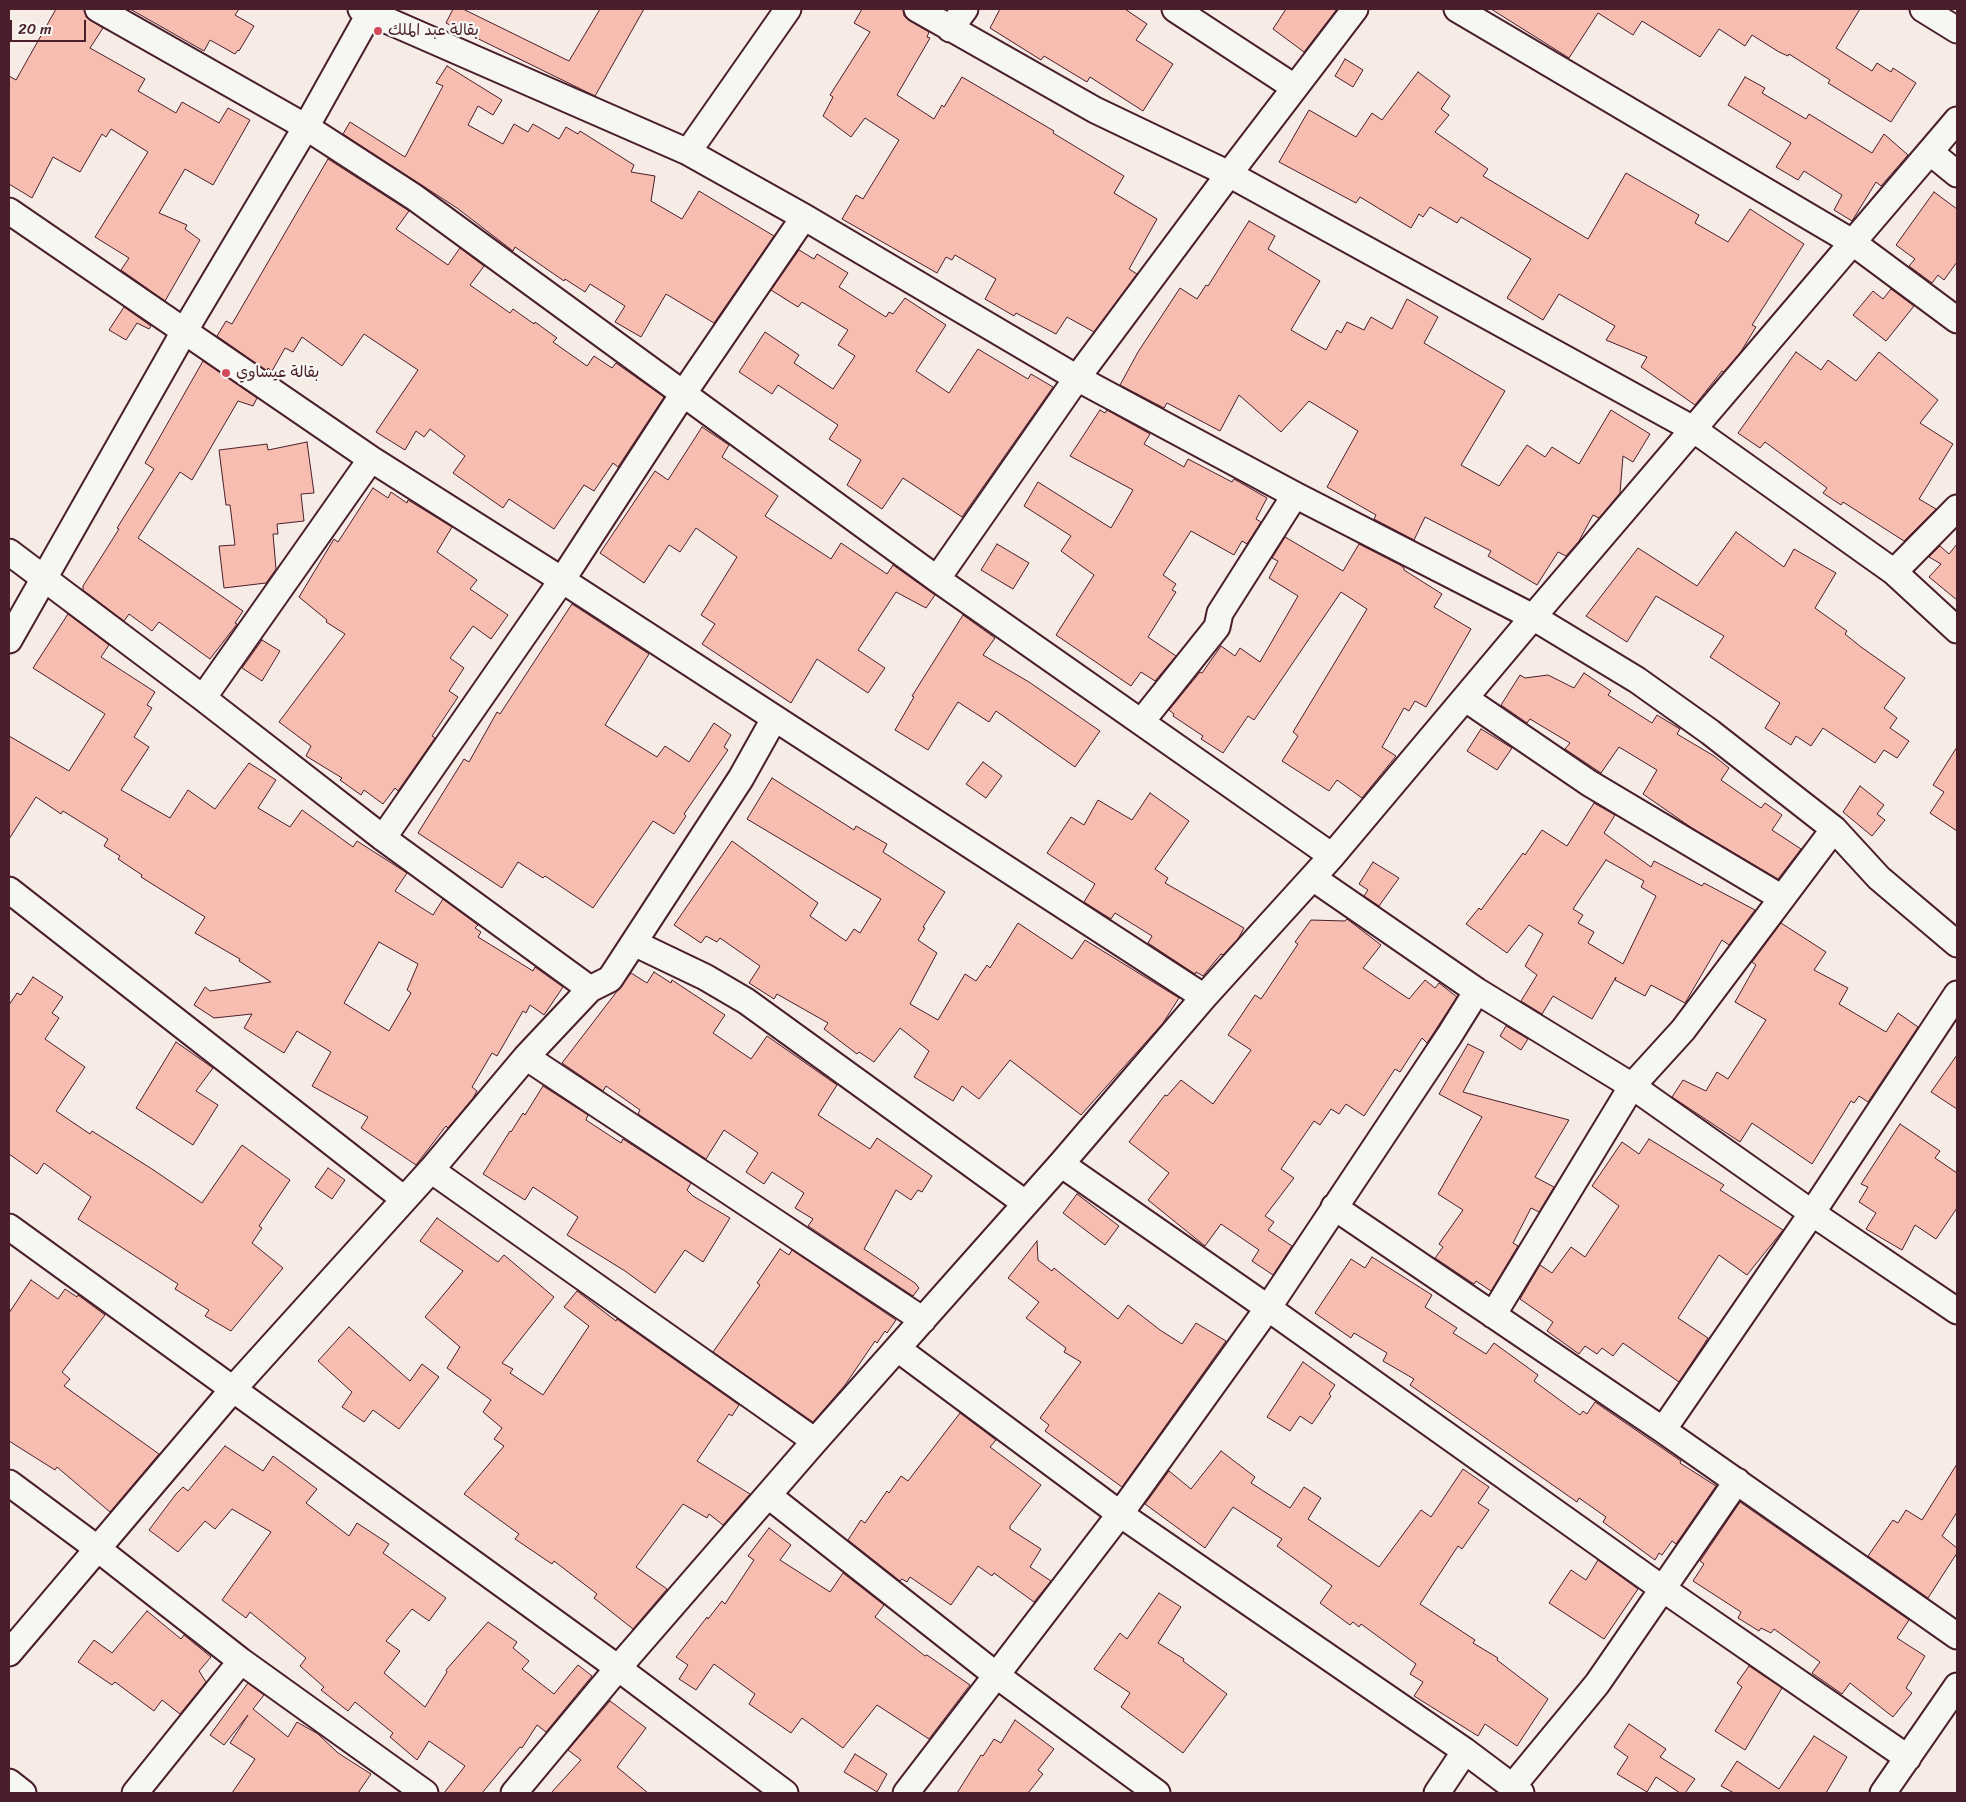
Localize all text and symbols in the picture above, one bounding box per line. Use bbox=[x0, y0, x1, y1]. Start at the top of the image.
scale bar bbox=[12, 10, 89, 42]
text: 20 m bbox=[18, 16, 52, 42]
place label: بقالة عبد الملك bbox=[388, 21, 479, 41]
marker: بقالة عبد الملك bbox=[372, 25, 384, 37]
place label: بقالة عيساوي bbox=[236, 363, 319, 383]
marker: بقالة عيساوي bbox=[220, 367, 232, 379]

